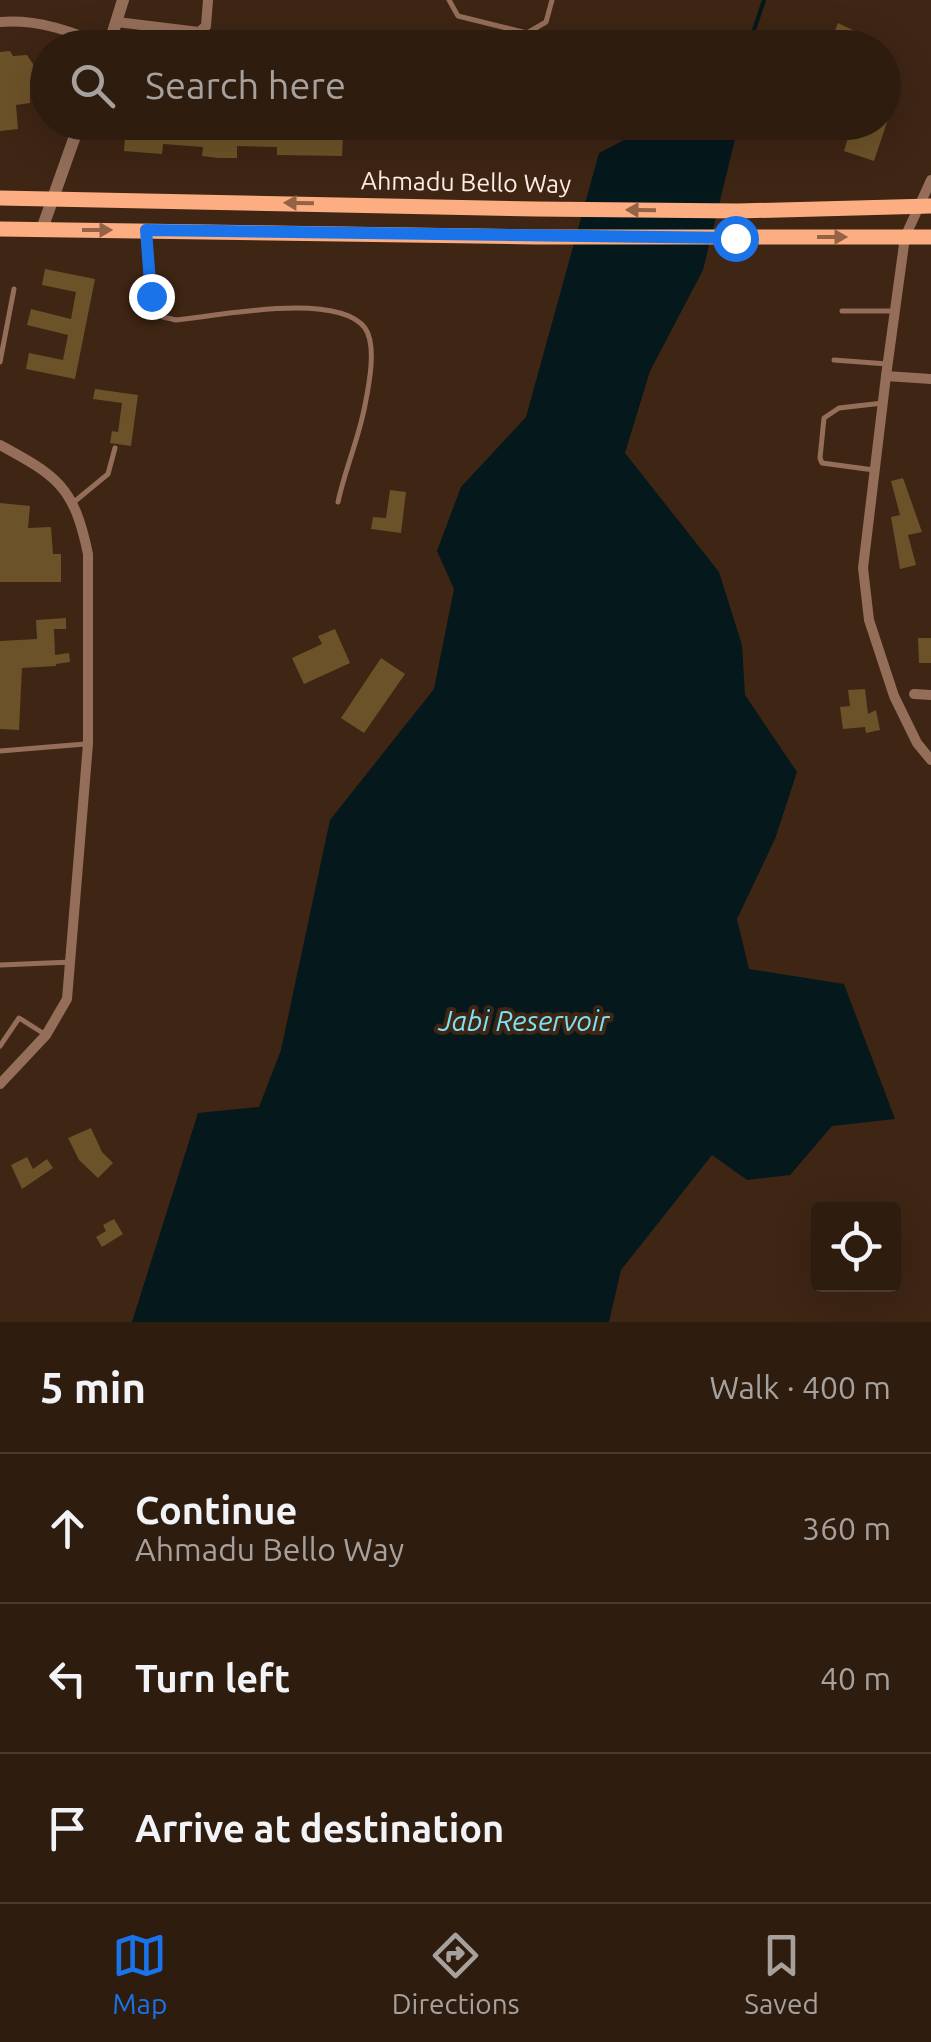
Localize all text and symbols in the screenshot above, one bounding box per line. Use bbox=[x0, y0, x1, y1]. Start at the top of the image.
search box bbox=[30, 30, 901, 140]
icon: search bbox=[65, 58, 120, 113]
text: Search here bbox=[145, 64, 346, 106]
street label: Ahmadu Bello Way bbox=[361, 166, 571, 198]
one-way arrow bbox=[283, 195, 315, 211]
one-way arrow bbox=[625, 202, 657, 218]
route start bbox=[713, 216, 759, 262]
one-way arrow bbox=[82, 222, 114, 238]
one-way arrow bbox=[817, 229, 849, 245]
route end bbox=[129, 274, 175, 320]
water label: Jabi Reservoir bbox=[437, 1005, 611, 1036]
map controls bbox=[811, 1202, 901, 1292]
button: locate bbox=[811, 1202, 901, 1292]
text: 5 min bbox=[40, 1364, 146, 1411]
text: Walk · 400 m bbox=[709, 1369, 891, 1405]
text: Continue bbox=[135, 1489, 297, 1531]
icon: ahead bbox=[40, 1501, 95, 1556]
text: 360 m bbox=[802, 1510, 891, 1546]
text: Ahmadu Bello Way bbox=[135, 1531, 404, 1567]
icon: left bbox=[40, 1651, 95, 1706]
text: Turn left bbox=[135, 1657, 290, 1699]
text: 40 m bbox=[820, 1660, 891, 1696]
icon: arrive bbox=[40, 1801, 95, 1856]
text: Arrive at destination bbox=[135, 1807, 504, 1849]
tab: Map bbox=[112, 1928, 167, 2019]
tab: Directions bbox=[392, 1928, 520, 2019]
tab: Saved bbox=[744, 1928, 819, 2019]

